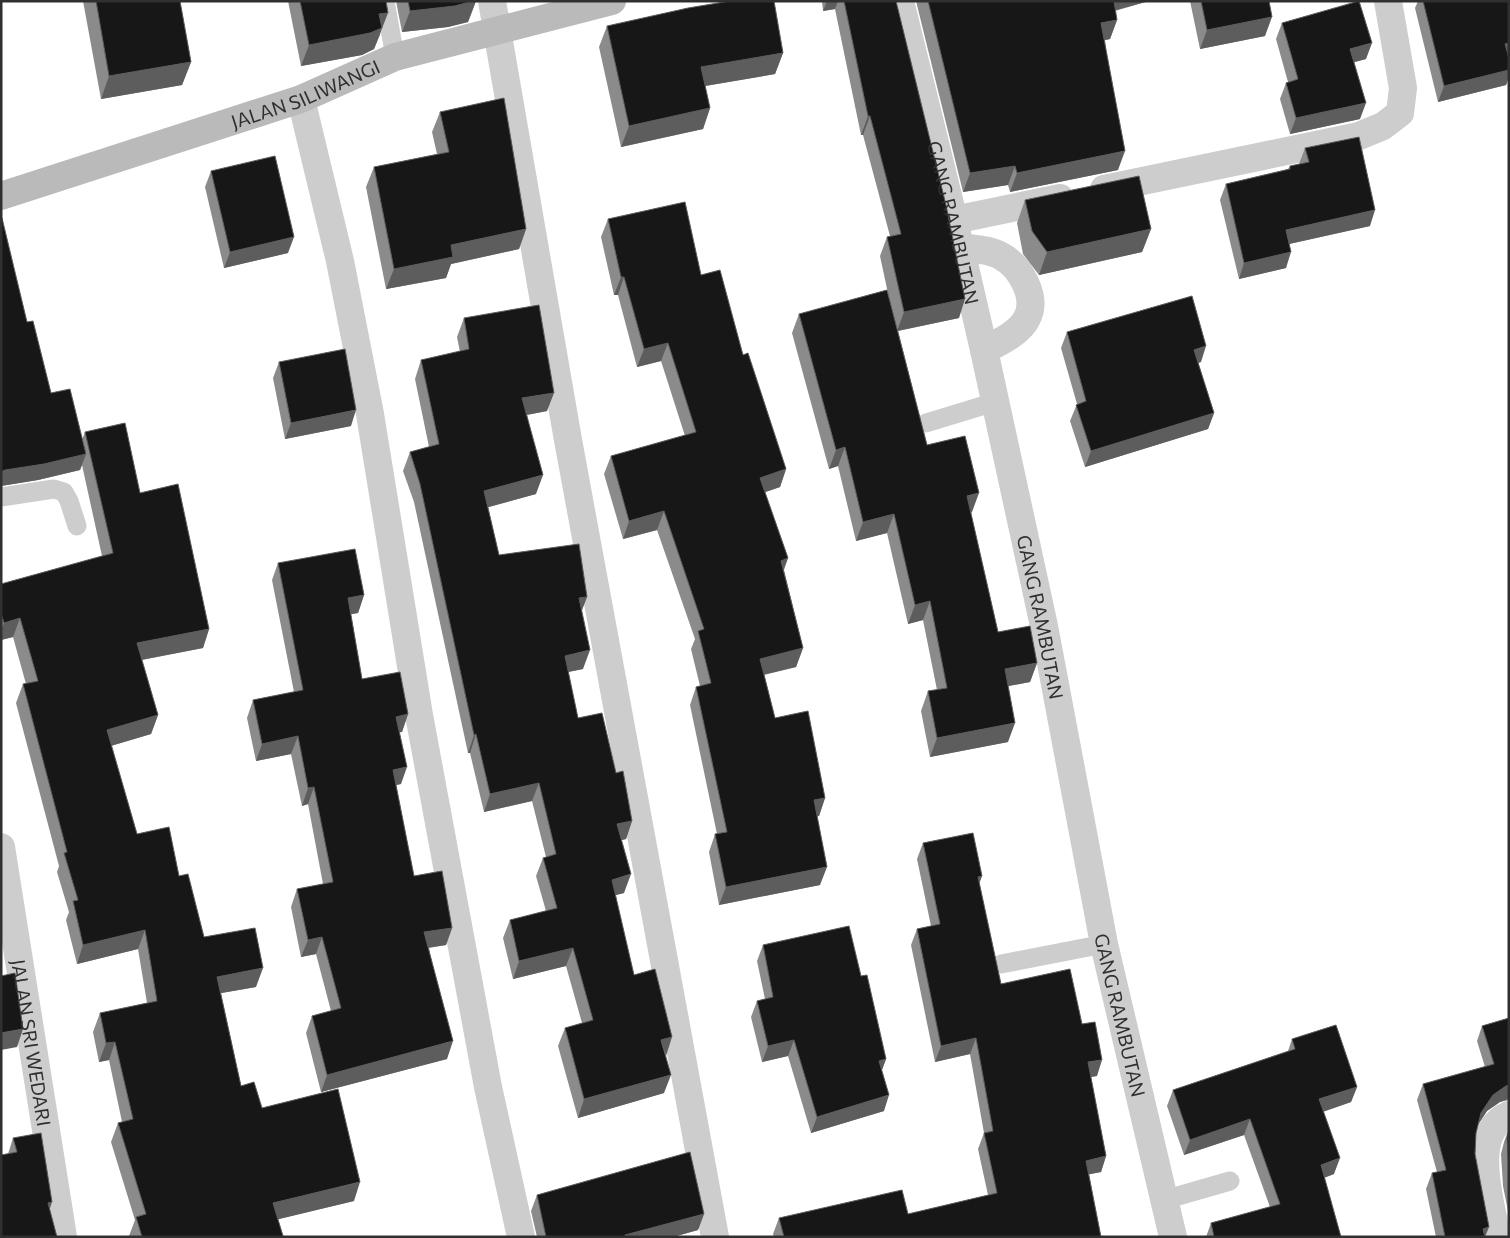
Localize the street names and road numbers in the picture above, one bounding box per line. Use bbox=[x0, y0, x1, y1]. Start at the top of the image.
street label: JALAN SILIWANGI bbox=[228, 54, 383, 132]
street label: GANG RAMBUTAN bbox=[923, 138, 985, 306]
street label: GANG RAMBUTAN bbox=[1013, 533, 1069, 701]
street label: GANG RAMBUTAN bbox=[1091, 931, 1151, 1099]
street label: JALAN SRI WEDARI bbox=[7, 957, 57, 1128]

